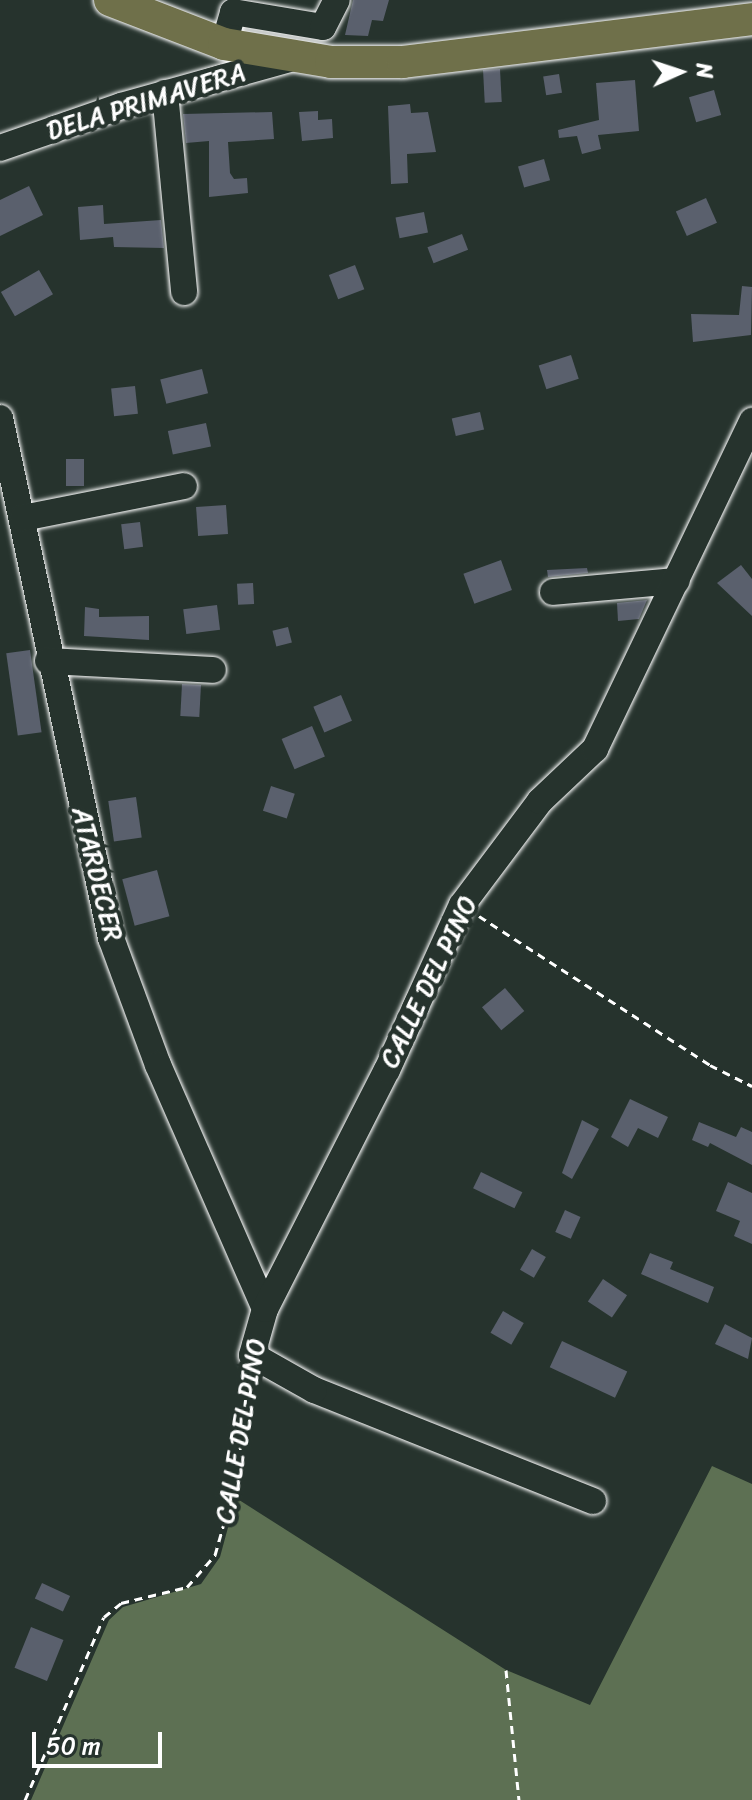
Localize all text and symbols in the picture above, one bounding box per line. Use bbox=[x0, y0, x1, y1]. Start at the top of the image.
north arrow bbox=[640, 32, 720, 112]
street label: DELA PRIMAVERA bbox=[42, 57, 250, 147]
text: N bbox=[685, 62, 724, 79]
street label: ATARDECER bbox=[65, 804, 129, 944]
street label: CALLE DEL PINO bbox=[374, 890, 484, 1074]
street label: CALLE DEL PINO bbox=[209, 1335, 273, 1527]
scale bar bbox=[36, 1716, 166, 1766]
text: 50 m bbox=[46, 1725, 101, 1767]

